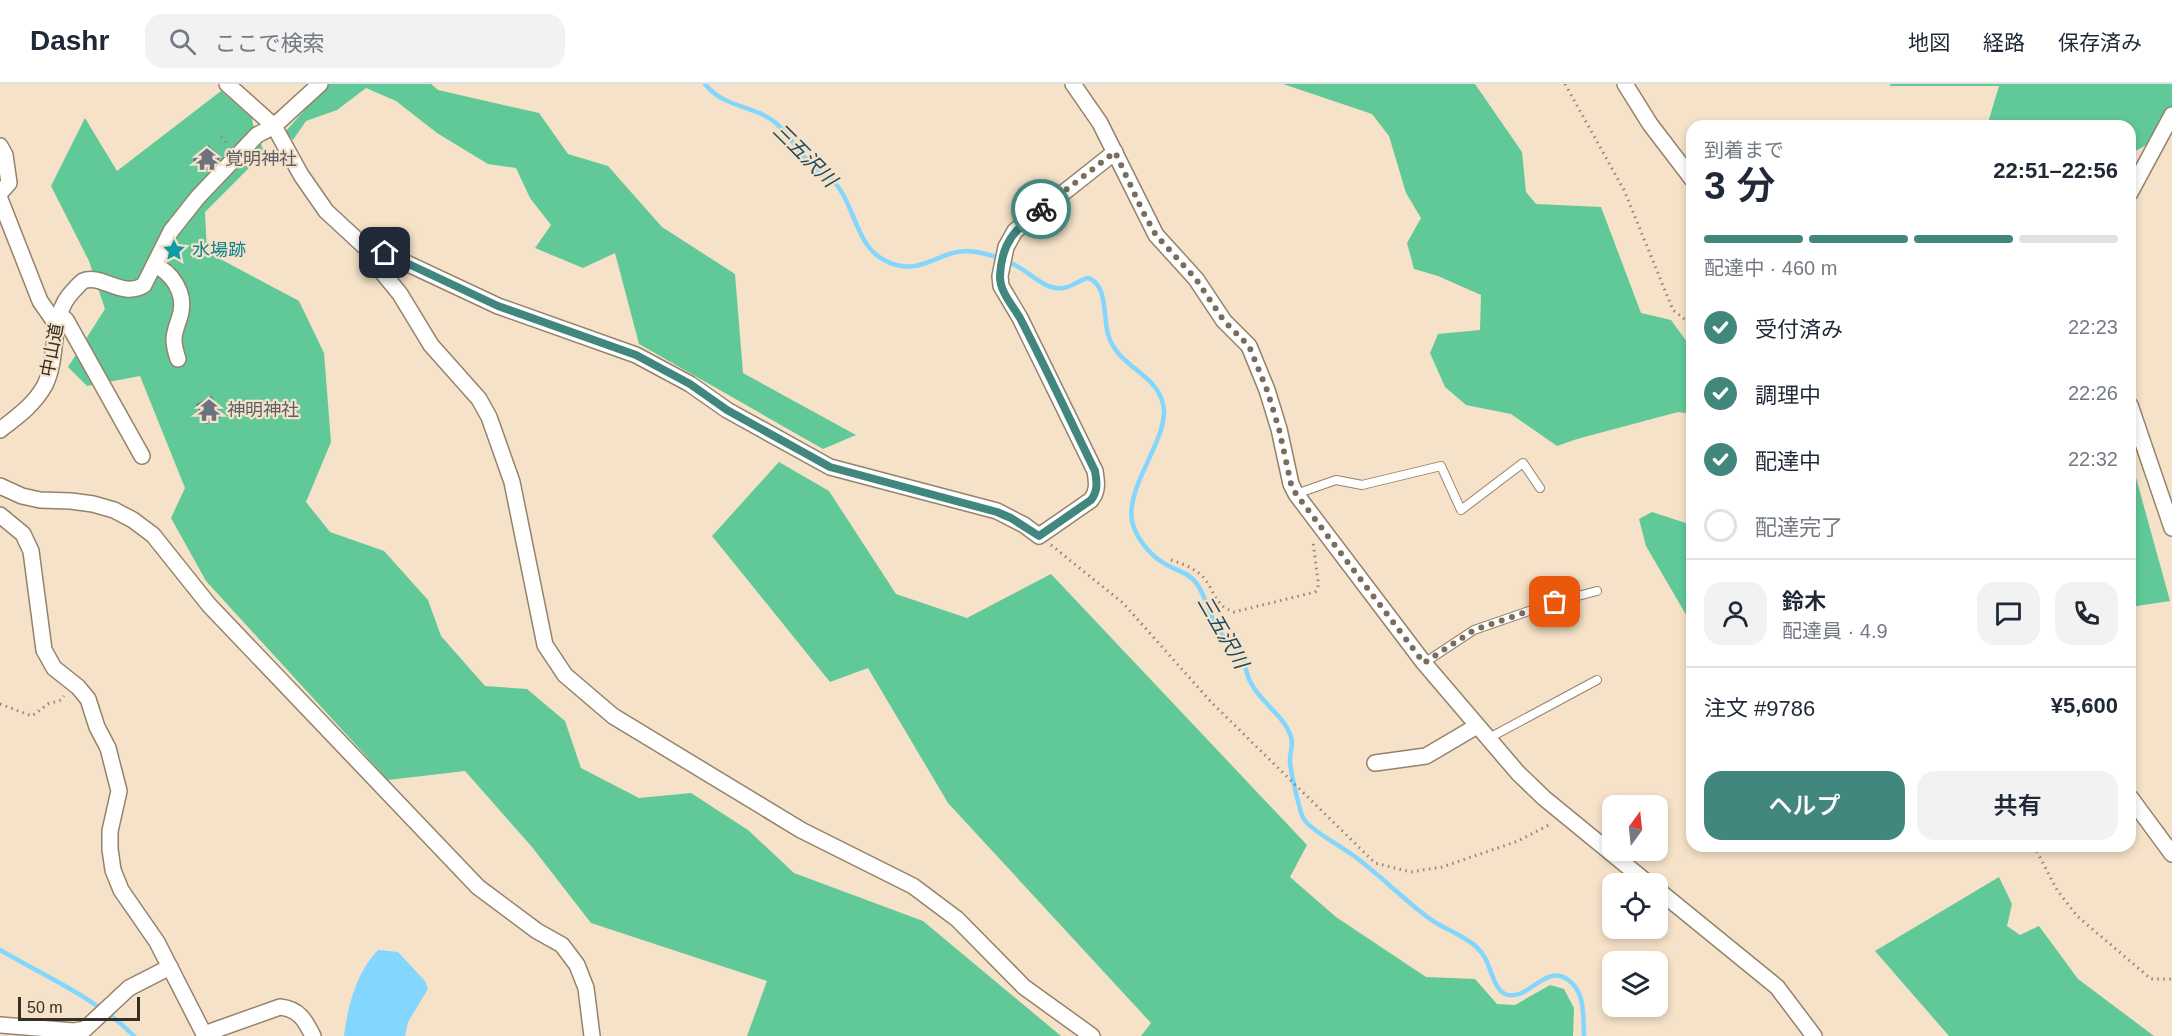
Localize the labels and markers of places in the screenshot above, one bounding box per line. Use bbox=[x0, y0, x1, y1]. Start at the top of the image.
temple icon: 覚明神社 bbox=[194, 146, 220, 172]
place label: 覚明神社 bbox=[225, 149, 297, 169]
pin bbox=[359, 227, 410, 278]
place icon: 水場跡 bbox=[161, 237, 187, 263]
place label: 水場跡 bbox=[192, 240, 246, 260]
temple icon: 神明神社 bbox=[196, 397, 222, 423]
place label: 神明神社 bbox=[227, 400, 299, 420]
pin bbox=[1529, 576, 1580, 627]

